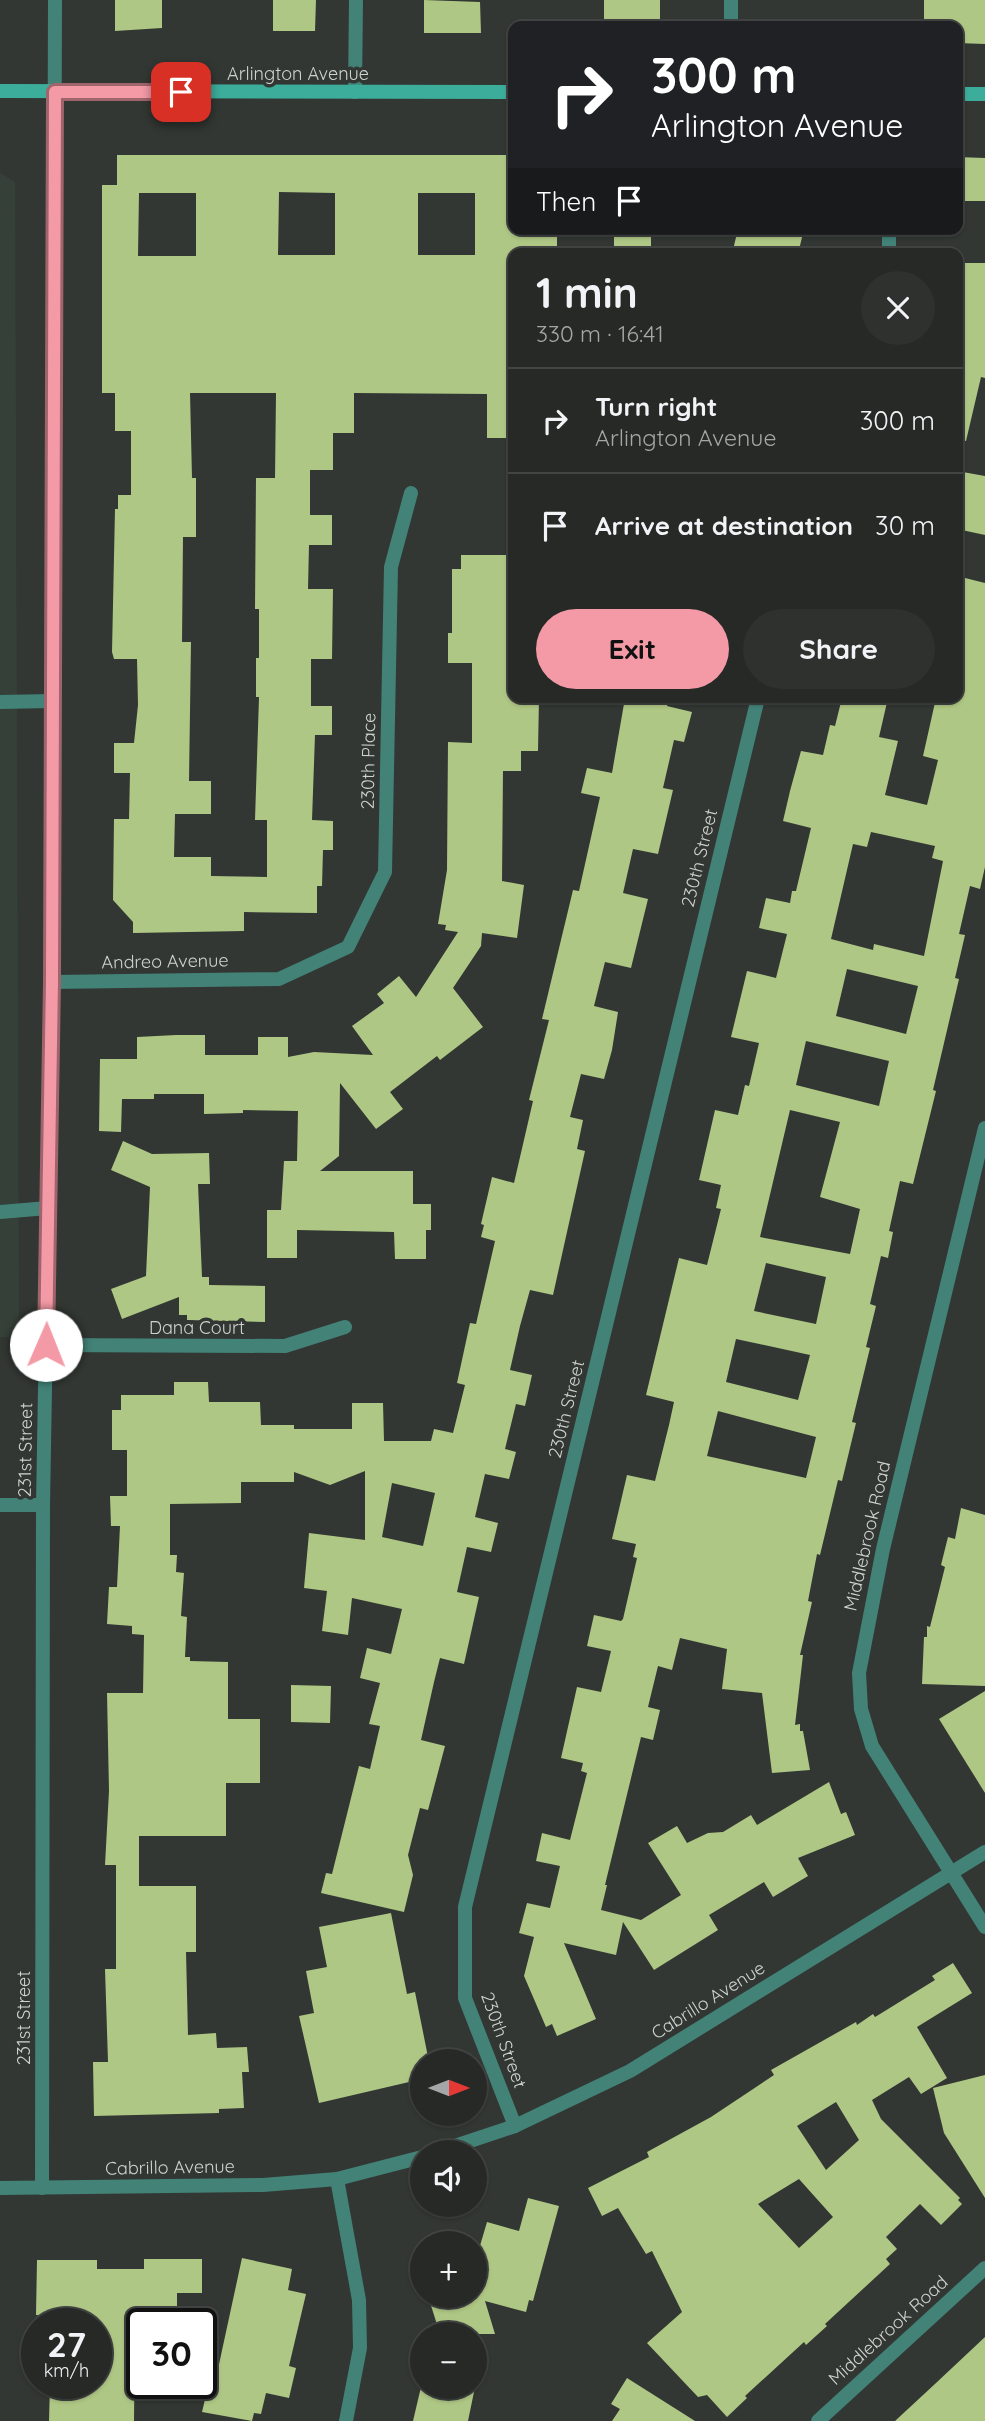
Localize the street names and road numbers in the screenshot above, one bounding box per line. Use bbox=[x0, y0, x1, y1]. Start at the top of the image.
street label: Arlington Avenue bbox=[227, 62, 369, 85]
street label: 230th Place bbox=[356, 712, 380, 810]
street label: 230th Street bbox=[676, 806, 722, 910]
street label: Andreo Avenue bbox=[101, 948, 229, 974]
street label: Dana Court bbox=[149, 1316, 245, 1339]
street label: 230th Street bbox=[543, 1357, 589, 1461]
street label: 231st Street bbox=[13, 1402, 37, 1498]
street label: Middlebrook Road bbox=[839, 1459, 895, 1613]
street label: Cabrillo Avenue bbox=[647, 1956, 769, 2044]
street label: 231st Street bbox=[12, 1971, 35, 2065]
street label: 230th Street bbox=[476, 1989, 532, 2091]
street label: Cabrillo Avenue bbox=[105, 2154, 235, 2180]
street label: Middlebrook Road bbox=[823, 2270, 953, 2390]

